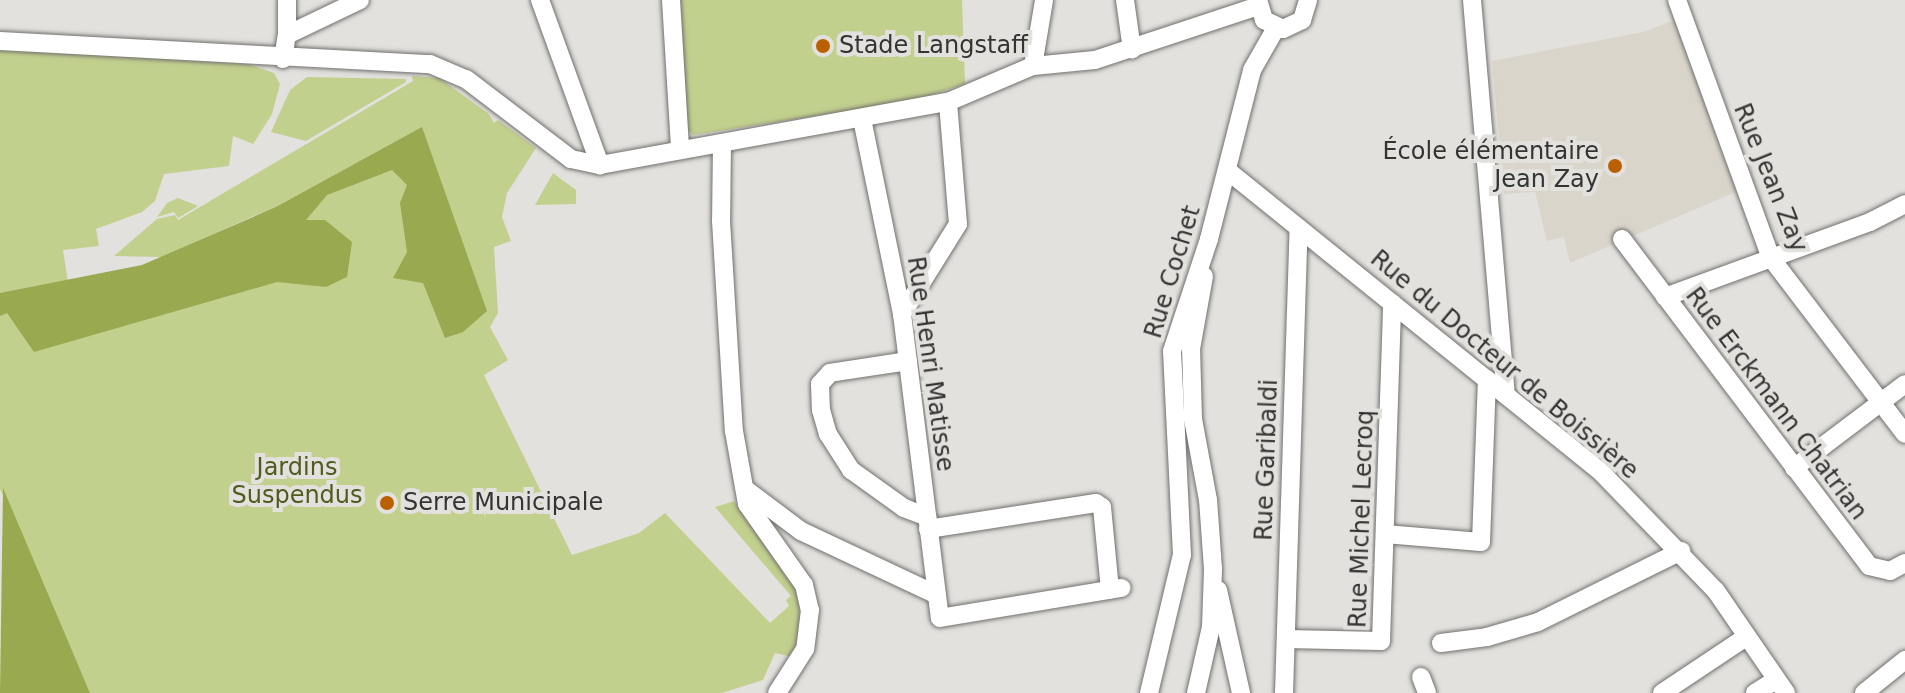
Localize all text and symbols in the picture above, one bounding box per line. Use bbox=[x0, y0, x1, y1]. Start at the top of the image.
place label: Stade Langstaff bbox=[839, 32, 1028, 60]
marker: Stade Langstaff bbox=[814, 37, 832, 55]
street label: Rue Jean Zay bbox=[1727, 99, 1813, 257]
place label: École élémentaire Jean Zay bbox=[1382, 138, 1599, 194]
marker: École élémentaire Jean Zay bbox=[1606, 157, 1624, 175]
street label: Rue Cochet bbox=[1139, 202, 1207, 342]
street label: Rue du Docteur de Boissière bbox=[1364, 245, 1644, 485]
street label: Rue Henri Matisse bbox=[901, 255, 959, 473]
street label: Rue Erckmann Chatrian bbox=[1679, 282, 1873, 526]
street label: Rue Garibaldi bbox=[1250, 379, 1284, 541]
street label: Rue Michel Lecroq bbox=[1344, 409, 1380, 629]
park label: Jardins Suspendus bbox=[231, 454, 363, 510]
place label: Serre Municipale bbox=[403, 489, 603, 517]
marker: Serre Municipale bbox=[378, 494, 396, 512]

